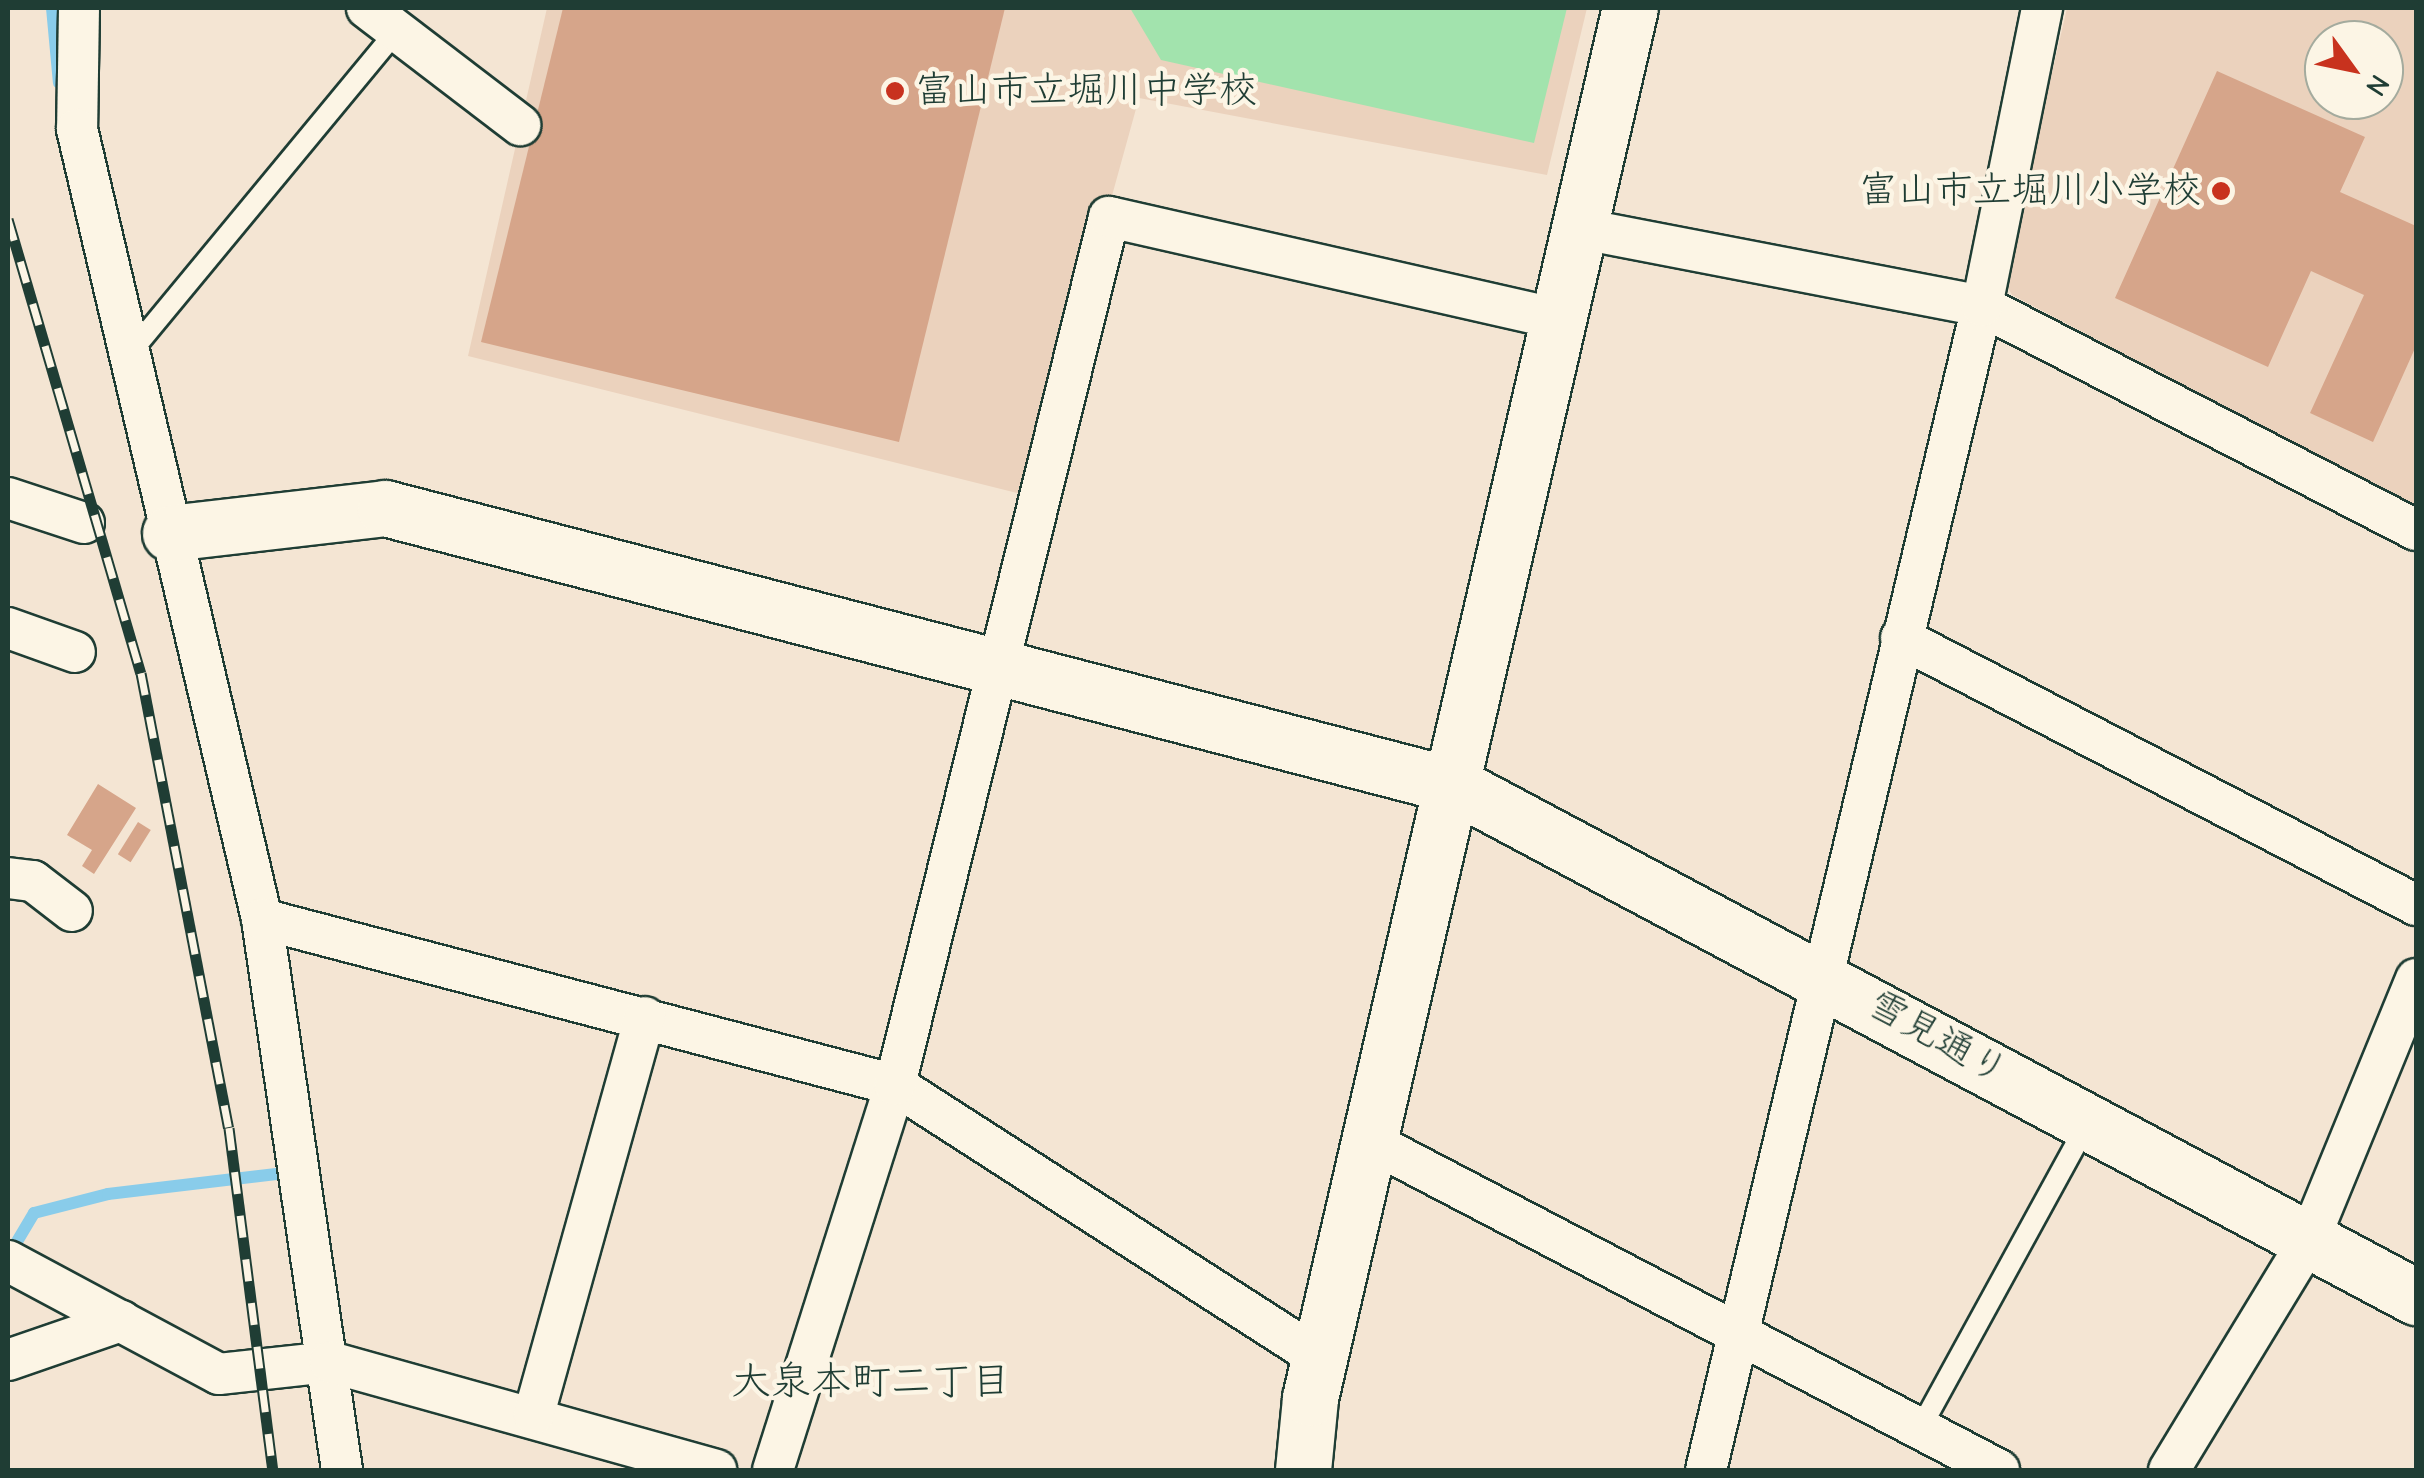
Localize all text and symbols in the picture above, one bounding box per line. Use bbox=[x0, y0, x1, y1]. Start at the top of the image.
north arrow bbox=[2304, 20, 2404, 120]
place label: 富山市立堀川中学校 bbox=[915, 68, 1257, 114]
text: N bbox=[2359, 69, 2396, 102]
marker: 富山市立堀川中学校 bbox=[884, 80, 906, 102]
place label: 富山市立堀川小学校 bbox=[1859, 168, 2201, 214]
marker: 富山市立堀川小学校 bbox=[2210, 180, 2232, 202]
street label: 雪見通り bbox=[1860, 981, 2016, 1095]
district label: 大泉本町二丁目 bbox=[731, 1357, 1011, 1405]

